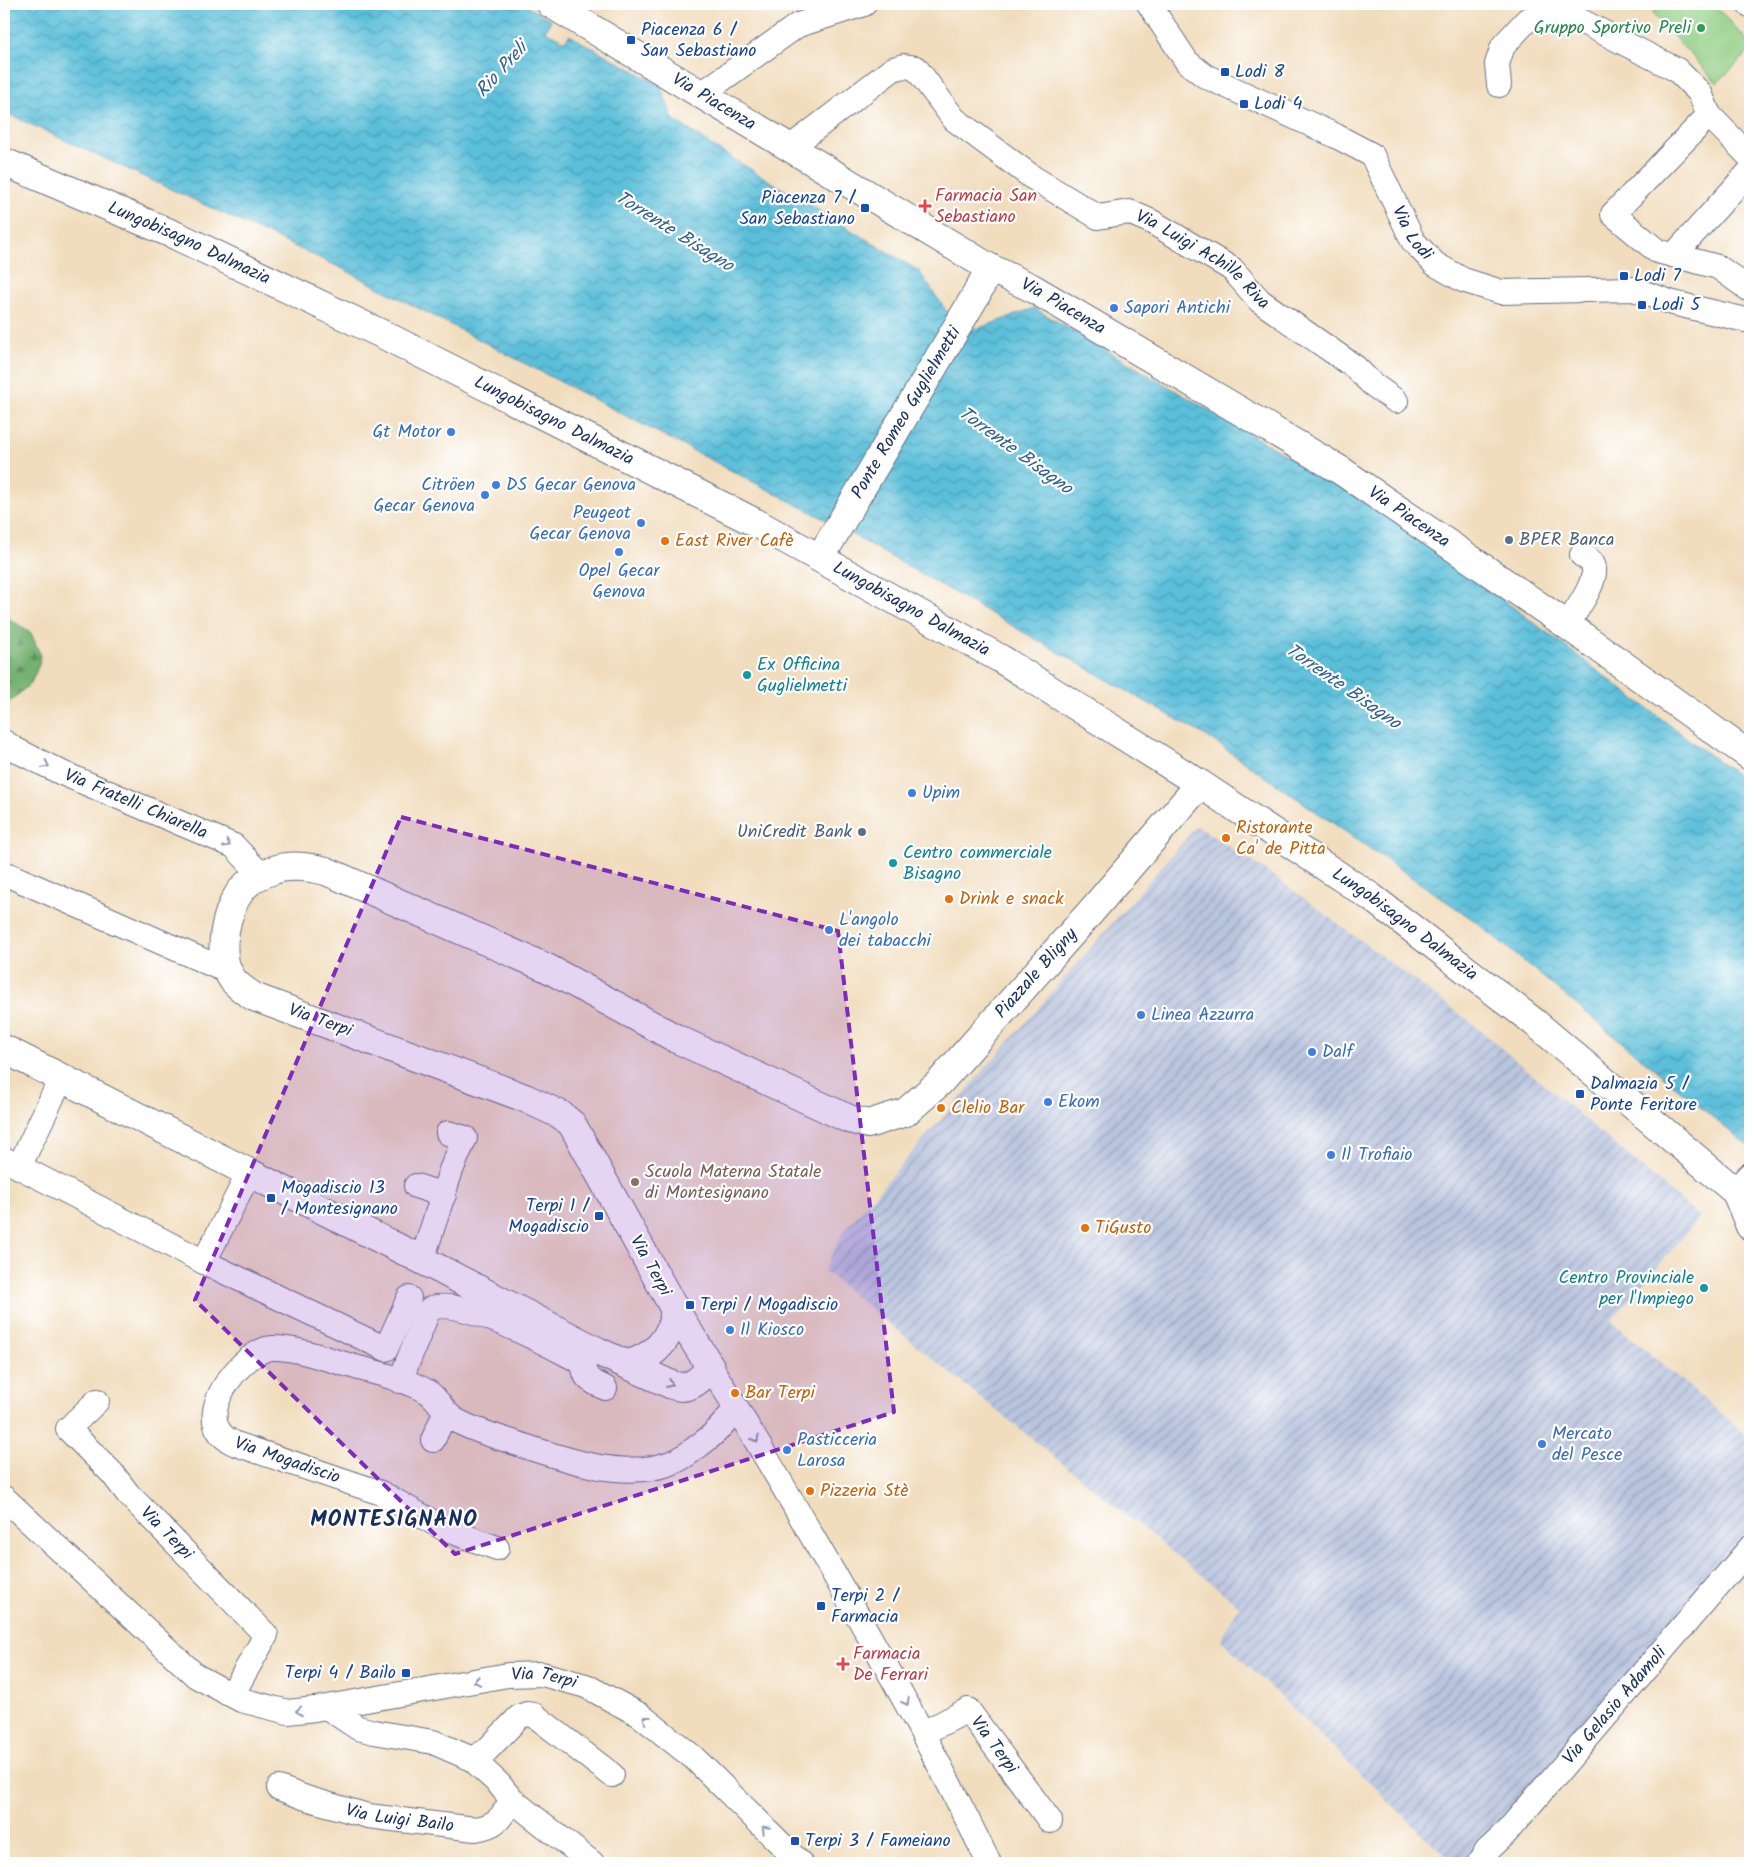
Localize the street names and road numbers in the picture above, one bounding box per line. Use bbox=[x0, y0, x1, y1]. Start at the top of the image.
street label: Via Piacenza bbox=[666, 65, 762, 139]
street label: Lungobisagno Dalmazia bbox=[103, 193, 275, 293]
street label: Via Lodi bbox=[1384, 201, 1440, 268]
street label: Via Luigi Achille Riva bbox=[1131, 202, 1275, 318]
street label: Via Piacenza bbox=[1016, 270, 1111, 343]
street label: Ponte Romeo Guglielmetti bbox=[844, 320, 969, 505]
street label: Lungobisagno Dalmazia bbox=[469, 368, 639, 474]
street label: Via Piacenza bbox=[1362, 479, 1456, 556]
street label: Lungobisagno Dalmazia bbox=[827, 554, 995, 665]
street label: Via Fratelli Chiarella bbox=[60, 761, 212, 848]
street label: Lungobisagno Dalmazia bbox=[1326, 860, 1484, 989]
street label: Piazzale Bligny bbox=[988, 921, 1085, 1025]
street label: Via Terpi bbox=[284, 996, 357, 1046]
street label: Via Terpi bbox=[621, 1230, 679, 1303]
street label: Via Mogadiscio bbox=[230, 1429, 344, 1493]
street label: Via Terpi bbox=[133, 1500, 201, 1568]
street label: Via Gelasio Adamoli bbox=[1555, 1639, 1675, 1772]
street label: Via Terpi bbox=[511, 1660, 581, 1698]
street label: Via Terpi bbox=[963, 1710, 1026, 1781]
street label: Via Luigi Bailo bbox=[342, 1796, 455, 1841]

